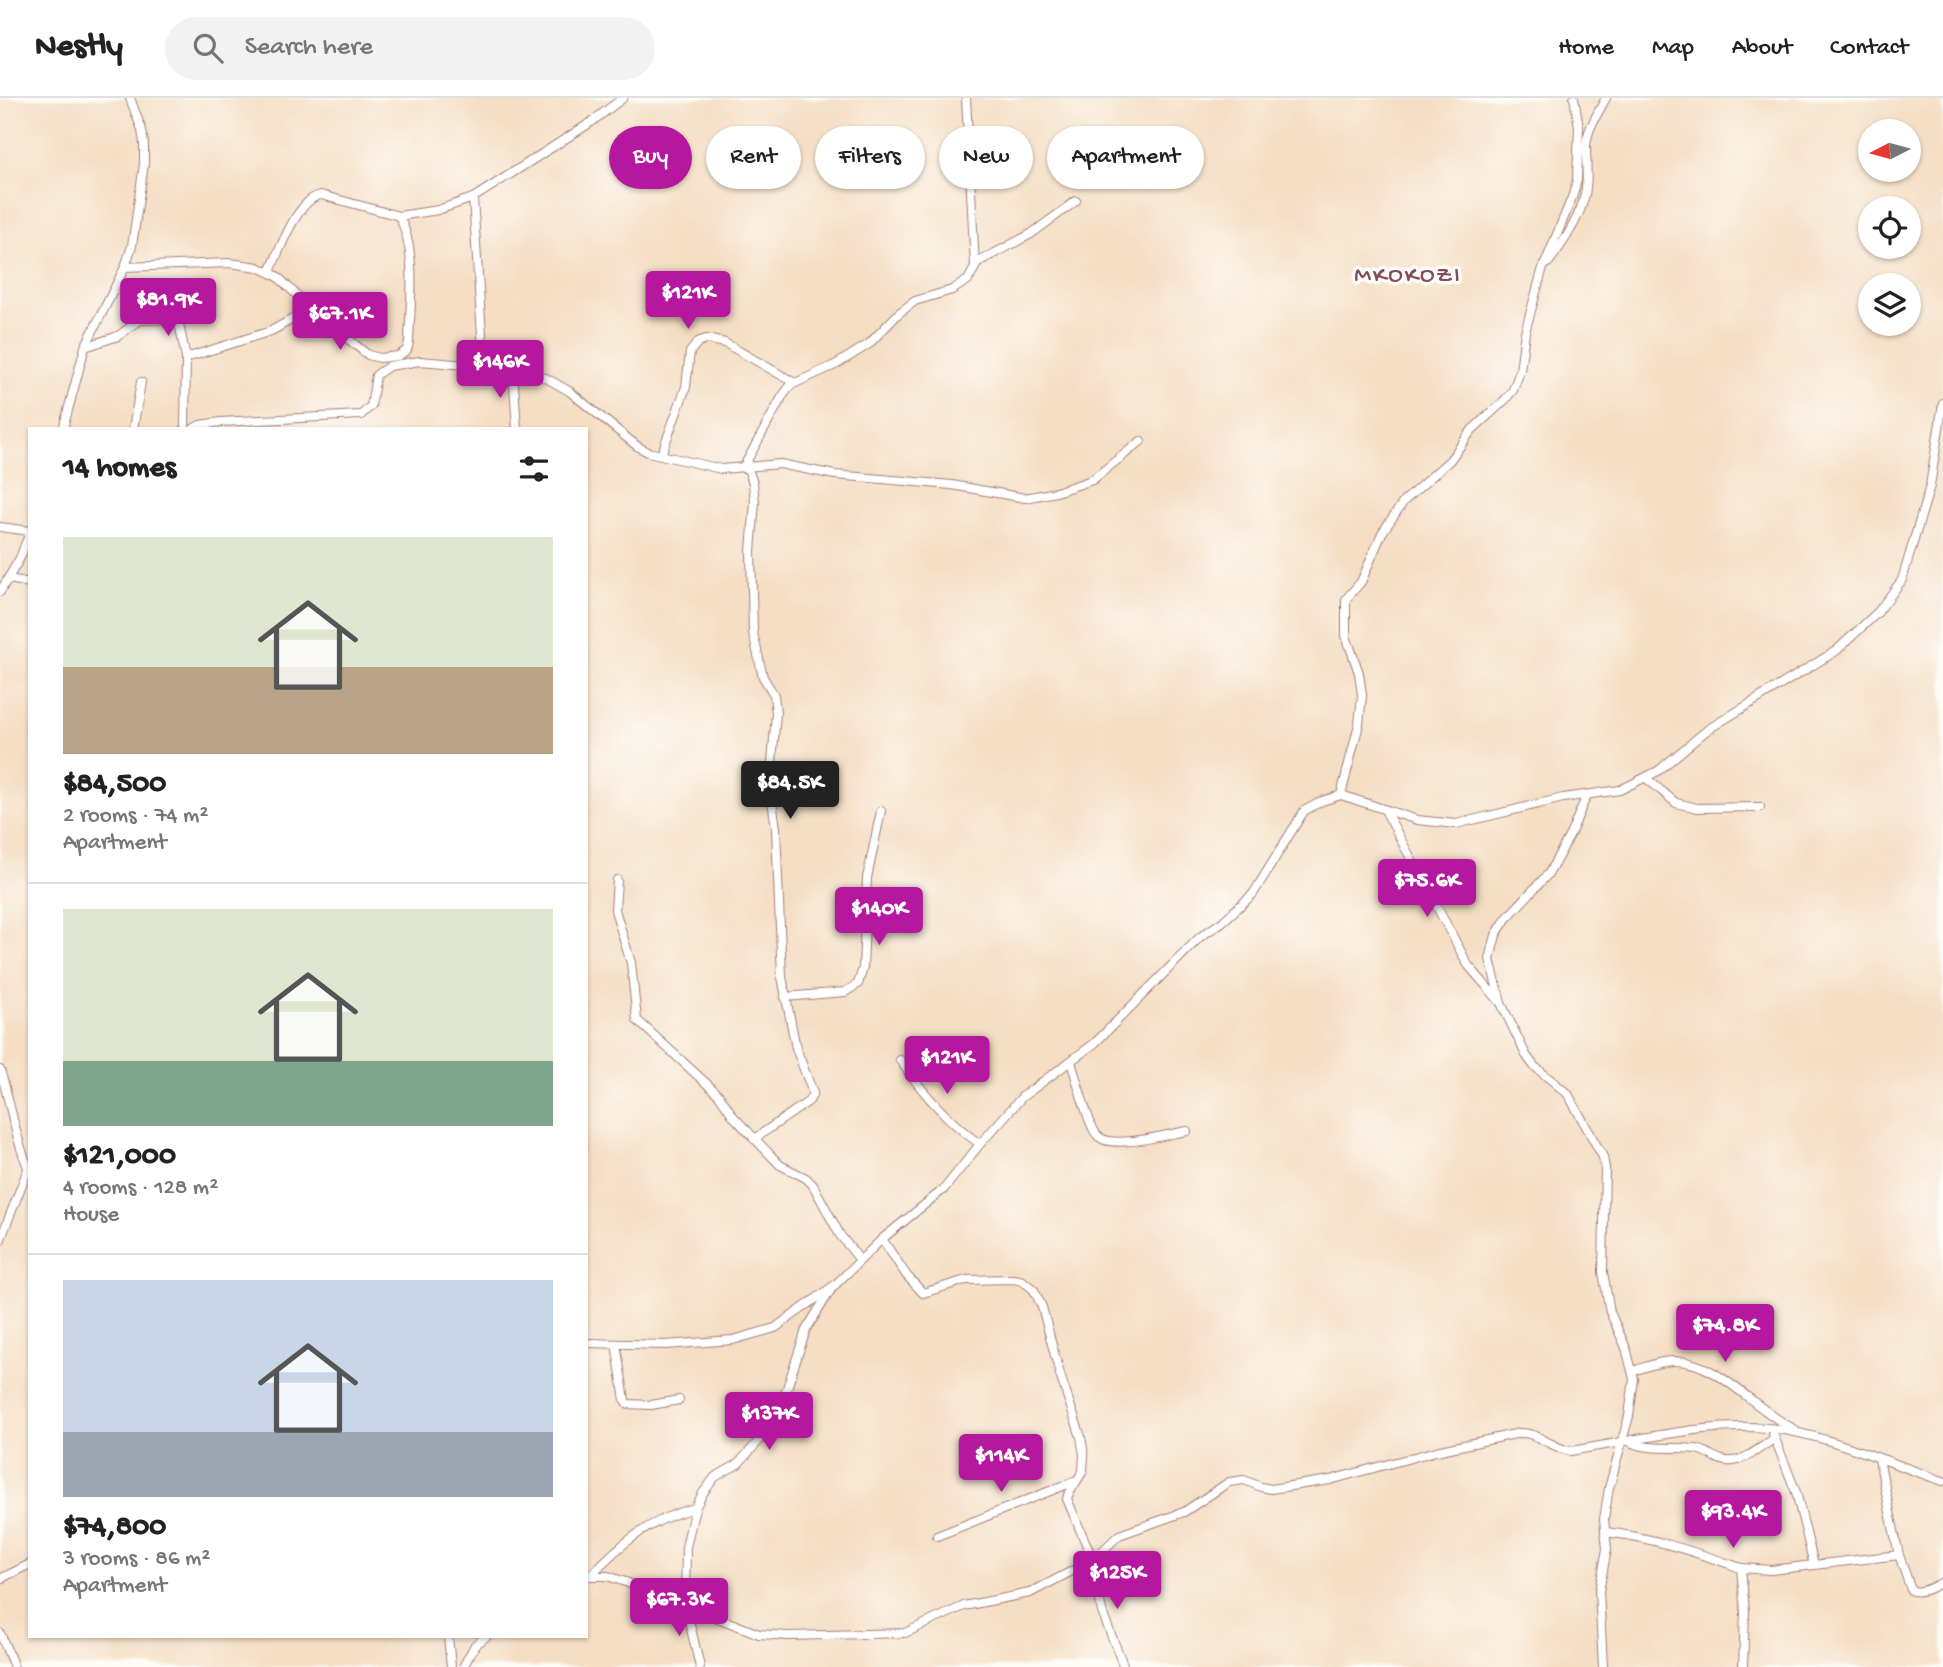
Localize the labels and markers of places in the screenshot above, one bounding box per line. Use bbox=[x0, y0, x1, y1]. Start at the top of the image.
pin: $121K bbox=[639, 272, 737, 331]
pin: $81.9K bbox=[111, 278, 225, 338]
pin: $67.1K bbox=[283, 292, 397, 352]
pin: $146K bbox=[451, 341, 549, 400]
pin: $84.5K bbox=[733, 762, 847, 821]
pin: $75.6K bbox=[1370, 860, 1484, 919]
pin: $140K bbox=[830, 888, 928, 947]
pin: $121K bbox=[898, 1037, 996, 1096]
pin: $74.8K bbox=[1668, 1304, 1782, 1364]
pin: $137K bbox=[720, 1392, 818, 1452]
pin: $114K bbox=[952, 1434, 1050, 1494]
pin: $93.4K bbox=[1676, 1490, 1790, 1550]
pin: $125K bbox=[1068, 1552, 1166, 1611]
pin: $67.3K bbox=[622, 1578, 736, 1638]

